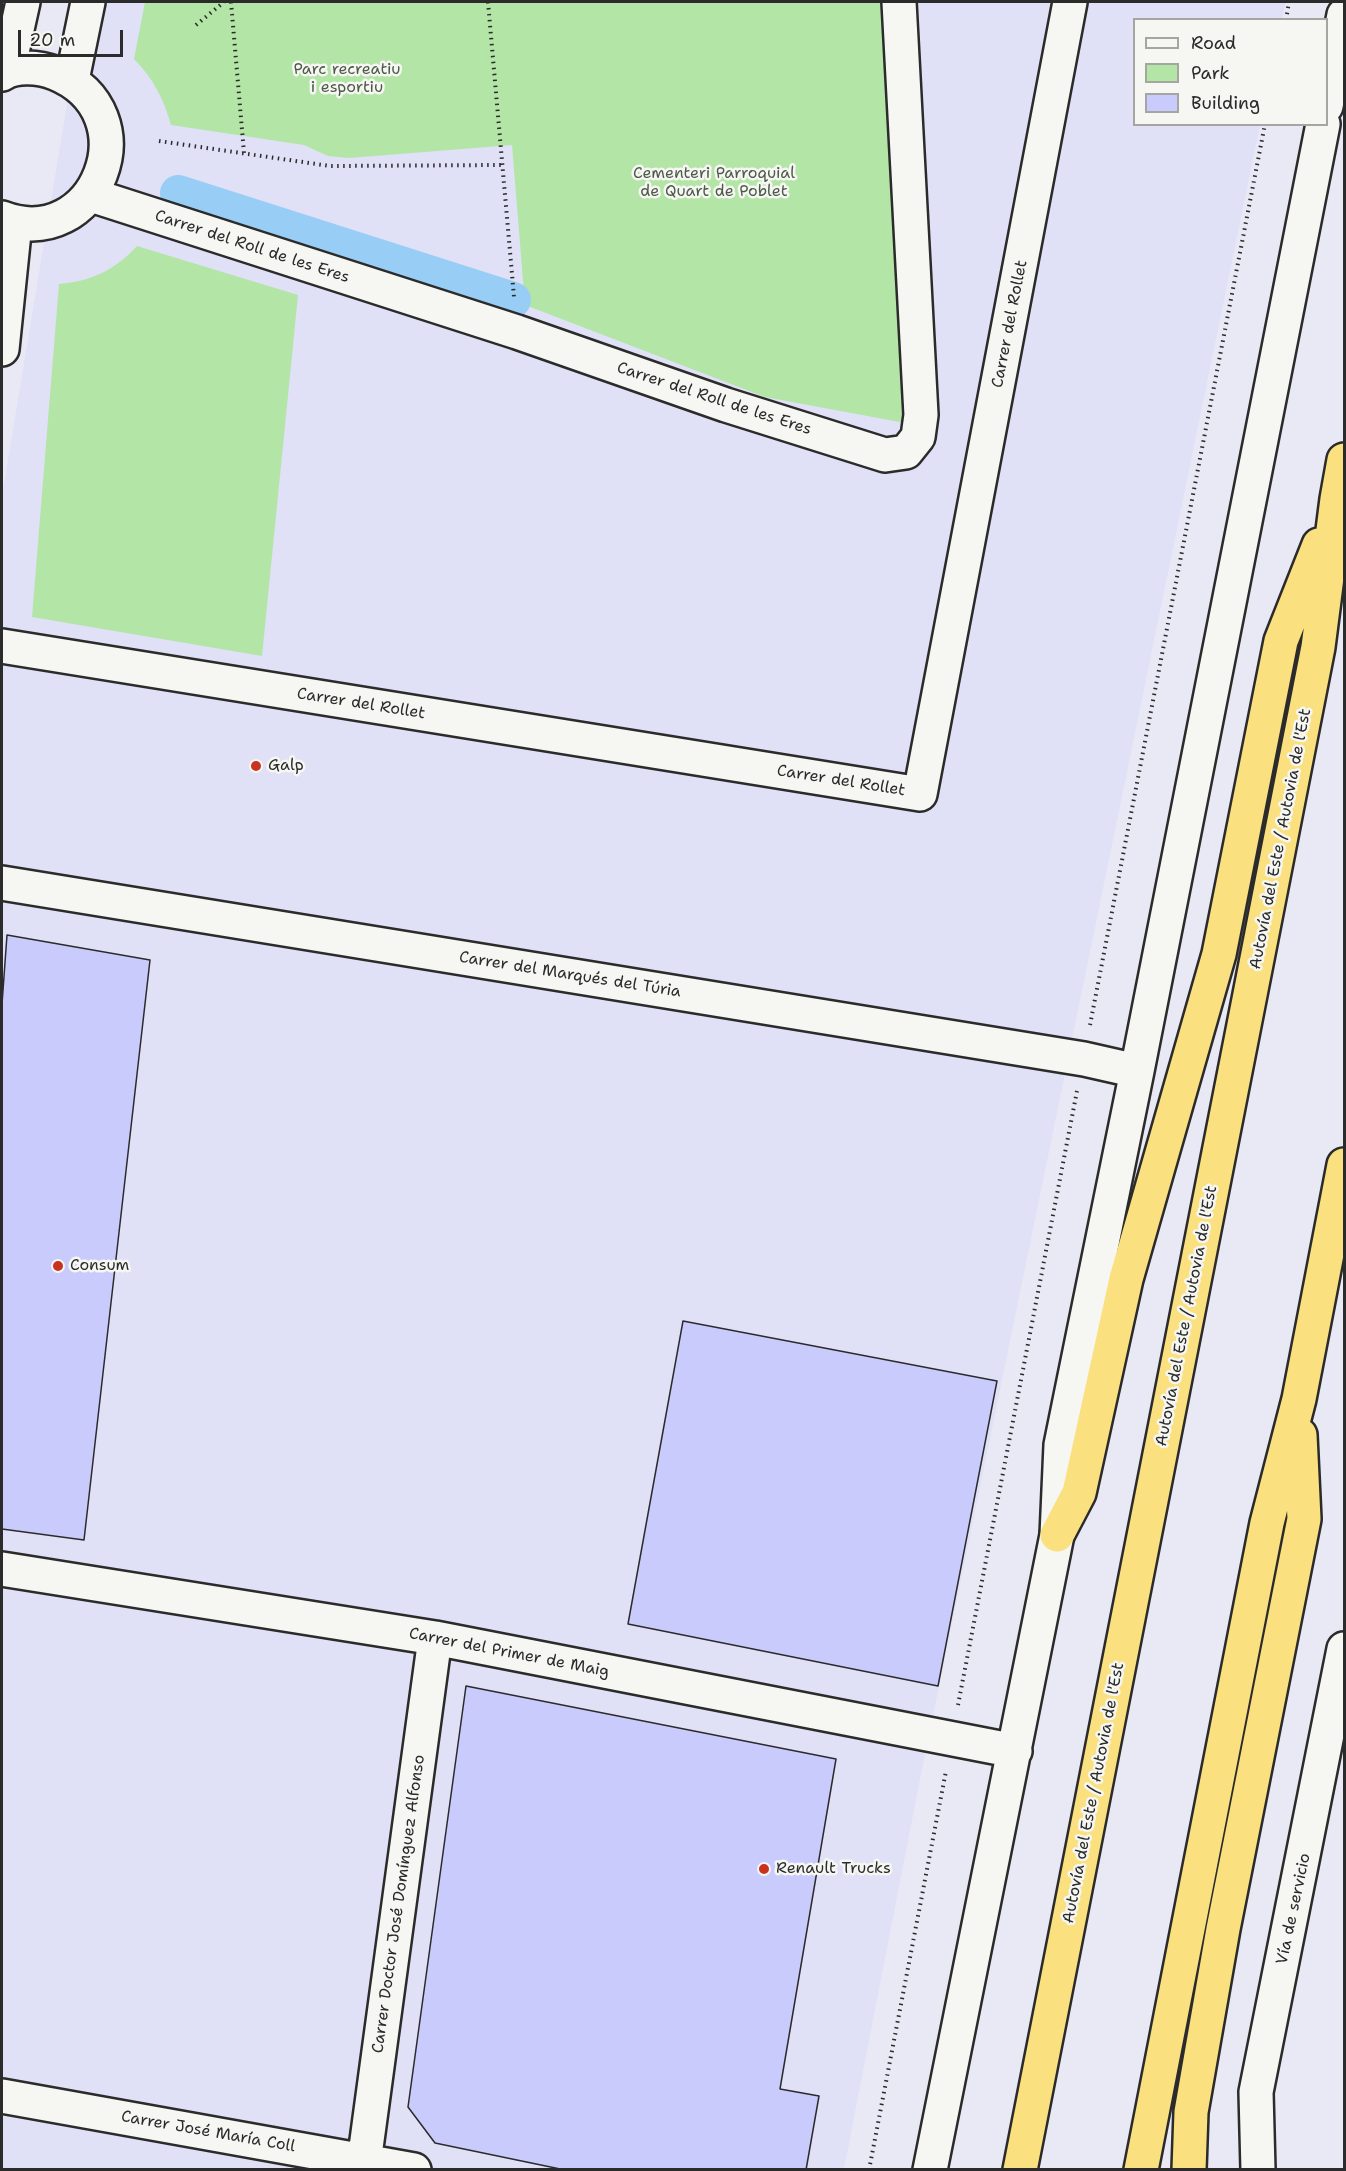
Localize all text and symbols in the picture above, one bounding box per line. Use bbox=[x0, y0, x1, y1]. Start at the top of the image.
scale bar bbox=[21, 18, 126, 56]
legend bbox=[1133, 18, 1328, 126]
text: 20 m bbox=[29, 28, 75, 52]
text: Road bbox=[1191, 31, 1236, 55]
park label: Parc recreatiu i esportiu bbox=[293, 60, 401, 98]
text: Park bbox=[1191, 61, 1230, 85]
text: Building bbox=[1191, 91, 1260, 115]
park label: Cementeri Parroquial de Quart de Poblet bbox=[633, 164, 795, 202]
street label: Carrer del Roll de les Eres bbox=[152, 206, 352, 288]
street label: Carrer del Rollet bbox=[988, 259, 1032, 389]
street label: Carrer del Roll de les Eres bbox=[614, 358, 814, 440]
street label: Carrer del Rollet bbox=[295, 684, 427, 724]
street label: Autovía del Este / Autovia de l'Est bbox=[1246, 707, 1316, 971]
place label: Galp bbox=[268, 756, 304, 776]
marker: Galp bbox=[249, 759, 263, 773]
street label: Carrer del Rollet bbox=[775, 761, 907, 801]
street label: Carrer del Marqués del Túria bbox=[458, 948, 682, 1002]
street label: Autovía del Este / Autovia de l'Est bbox=[1152, 1184, 1222, 1448]
place label: Consum bbox=[70, 1256, 129, 1276]
marker: Consum bbox=[51, 1259, 65, 1273]
street label: Carrer del Primer de Maig bbox=[407, 1624, 611, 1682]
street label: Autovía del Este / Autovia de l'Est bbox=[1059, 1661, 1129, 1925]
street label: Carrer Doctor José Domínguez Alfonso bbox=[369, 1753, 429, 2055]
street label: Vía de servicio bbox=[1273, 1852, 1315, 1966]
place label: Renault Trucks bbox=[776, 1859, 891, 1879]
marker: Renault Trucks bbox=[757, 1862, 771, 1876]
street label: Carrer José María Coll bbox=[119, 2107, 297, 2157]

